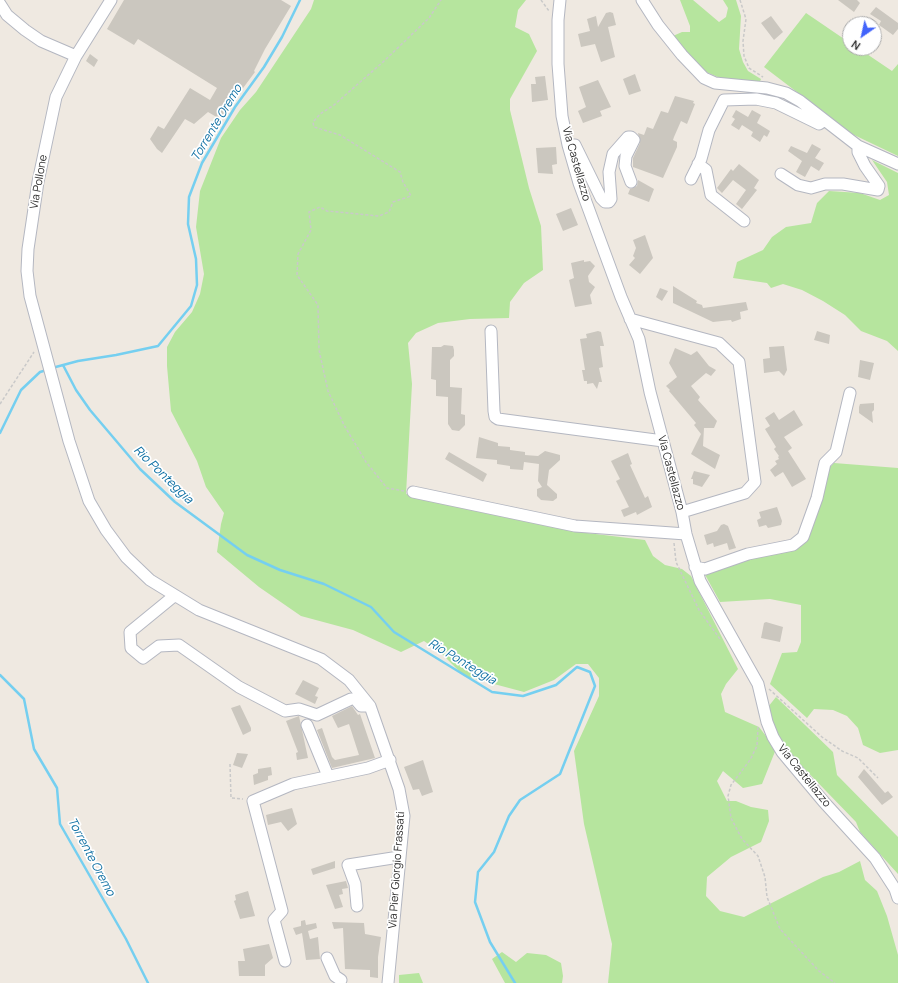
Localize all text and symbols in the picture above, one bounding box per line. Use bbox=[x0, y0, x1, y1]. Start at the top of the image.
north arrow bbox=[842, 16, 882, 56]
text: N bbox=[848, 37, 863, 54]
water label: Torrente Oremo bbox=[188, 82, 246, 164]
street label: Via Castellazzo bbox=[559, 125, 593, 203]
street label: Via Pollone bbox=[28, 154, 50, 210]
street label: Via Castellazzo bbox=[655, 434, 687, 512]
water label: Rio Ponteggia bbox=[130, 443, 196, 507]
water label: Rio Ponteggia bbox=[425, 636, 499, 688]
street label: Via Castellazzo bbox=[775, 742, 833, 810]
street label: Via Pier Giorgio Frassati bbox=[386, 811, 408, 929]
water label: Torrente Oremo bbox=[64, 815, 118, 899]

